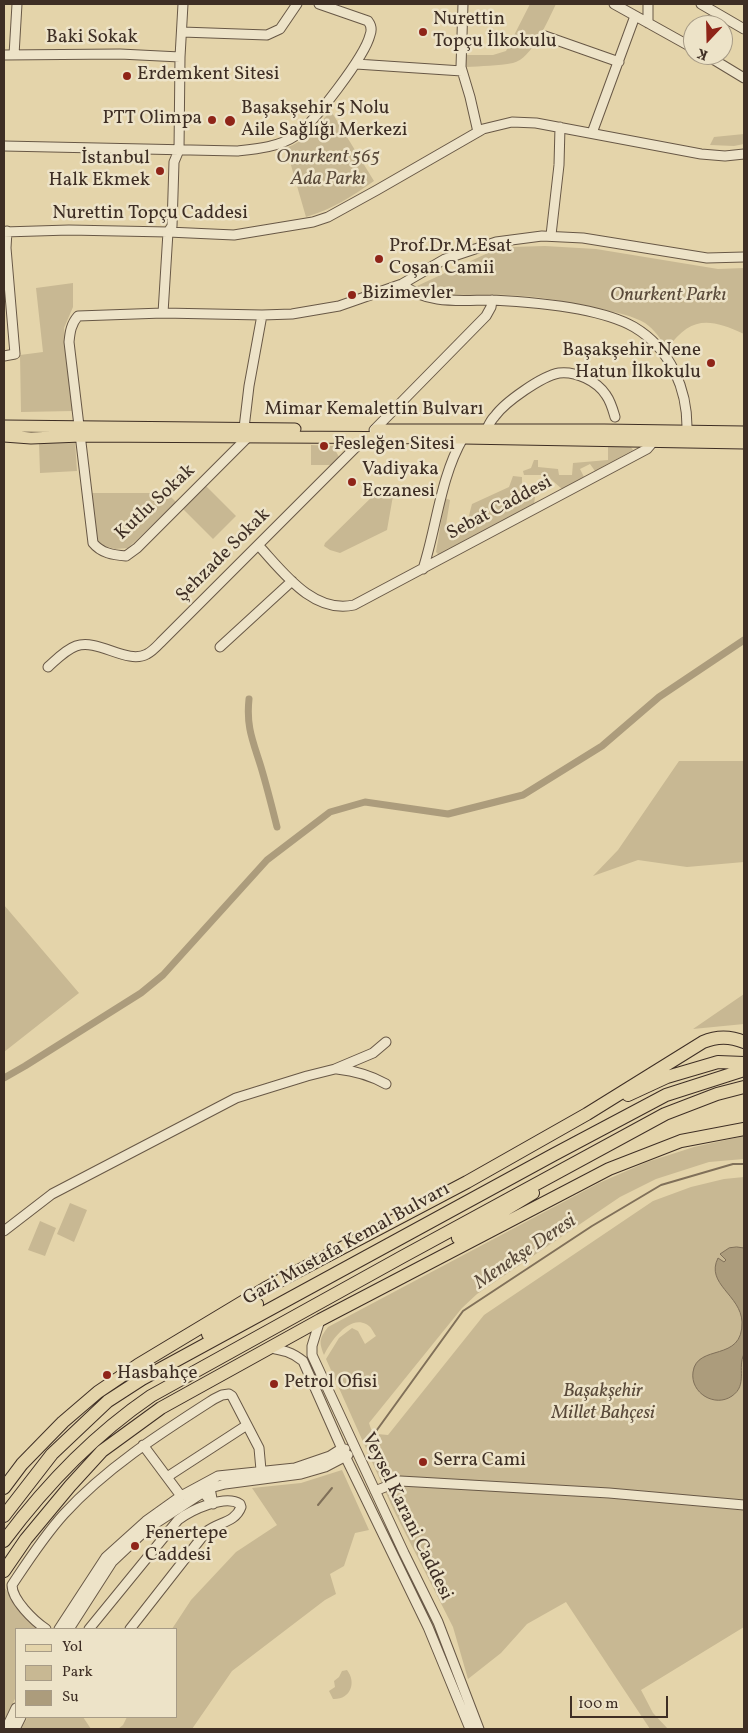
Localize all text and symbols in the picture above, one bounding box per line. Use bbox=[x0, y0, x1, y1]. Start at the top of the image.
place label: Nurettin Topçu İlkokulu bbox=[433, 10, 557, 54]
north arrow bbox=[683, 15, 733, 65]
marker: Nurettin Topçu İlkokulu bbox=[417, 26, 429, 38]
street label: Baki Sokak bbox=[46, 28, 138, 50]
text: K bbox=[695, 43, 711, 64]
place label: Erdemkent Sitesi bbox=[137, 65, 279, 87]
marker: Erdemkent Sitesi bbox=[121, 70, 133, 82]
place label: Başakşehir 5 Nolu Aile Sağlığı Merkezi bbox=[241, 99, 407, 143]
place label: PTT Olimpa bbox=[102, 109, 202, 131]
marker: PTT Olimpa bbox=[206, 114, 218, 126]
marker: Başakşehir 5 Nolu Aile Sağlığı Merkezi bbox=[223, 114, 237, 128]
park label: Onurkent 565 Ada Parkı bbox=[276, 148, 380, 192]
place label: İstanbul Halk Ekmek bbox=[48, 149, 150, 193]
marker: İstanbul Halk Ekmek bbox=[154, 165, 166, 177]
street label: Nurettin Topçu Caddesi bbox=[52, 204, 248, 226]
place label: Prof.Dr.M.Esat Coşan Camii bbox=[389, 237, 512, 281]
marker: Prof.Dr.M.Esat Coşan Camii bbox=[373, 253, 385, 265]
place label: Bizimevler bbox=[362, 284, 453, 306]
park label: Onurkent Parkı bbox=[610, 286, 726, 308]
marker: Bizimevler bbox=[346, 289, 358, 301]
place label: Başakşehir Nene Hatun İlkokulu bbox=[562, 341, 701, 385]
marker: Başakşehir Nene Hatun İlkokulu bbox=[705, 357, 717, 369]
street label: Mimar Kemalettin Bulvarı bbox=[265, 400, 483, 422]
place label: Fesleğen Sitesi bbox=[334, 435, 455, 457]
marker: Fesleğen Sitesi bbox=[318, 440, 330, 452]
street label: Kutlu Sokak bbox=[111, 460, 201, 546]
place label: Vadiyaka Eczanesi bbox=[362, 460, 439, 504]
street label: Sebat Caddesi bbox=[444, 472, 556, 546]
marker: Vadiyaka Eczanesi bbox=[346, 476, 358, 488]
street label: Şehzade Sokak bbox=[172, 504, 276, 608]
street label: Gazi Mustafa Kemal Bulvarı bbox=[240, 1179, 454, 1311]
water label: Menekşe Deresi bbox=[471, 1210, 581, 1296]
place label: Hasbahçe bbox=[117, 1364, 198, 1386]
marker: Hasbahçe bbox=[101, 1369, 113, 1381]
place label: Petrol Ofisi bbox=[284, 1373, 377, 1395]
marker: Petrol Ofisi bbox=[268, 1378, 280, 1390]
park label: Başakşehir Millet Bahçesi bbox=[551, 1382, 655, 1426]
street label: Veysel Karani Caddesi bbox=[355, 1429, 457, 1605]
place label: Serra Cami bbox=[433, 1451, 526, 1473]
marker: Serra Cami bbox=[417, 1456, 429, 1468]
place label: Fenertepe Caddesi bbox=[145, 1524, 227, 1568]
marker: Fenertepe Caddesi bbox=[129, 1540, 141, 1552]
legend bbox=[15, 1628, 178, 1718]
text: Yol bbox=[62, 1637, 82, 1658]
text: Park bbox=[62, 1662, 93, 1683]
scale bar bbox=[573, 1686, 670, 1718]
text: Su bbox=[62, 1687, 79, 1708]
text: 100 m bbox=[578, 1694, 618, 1715]

